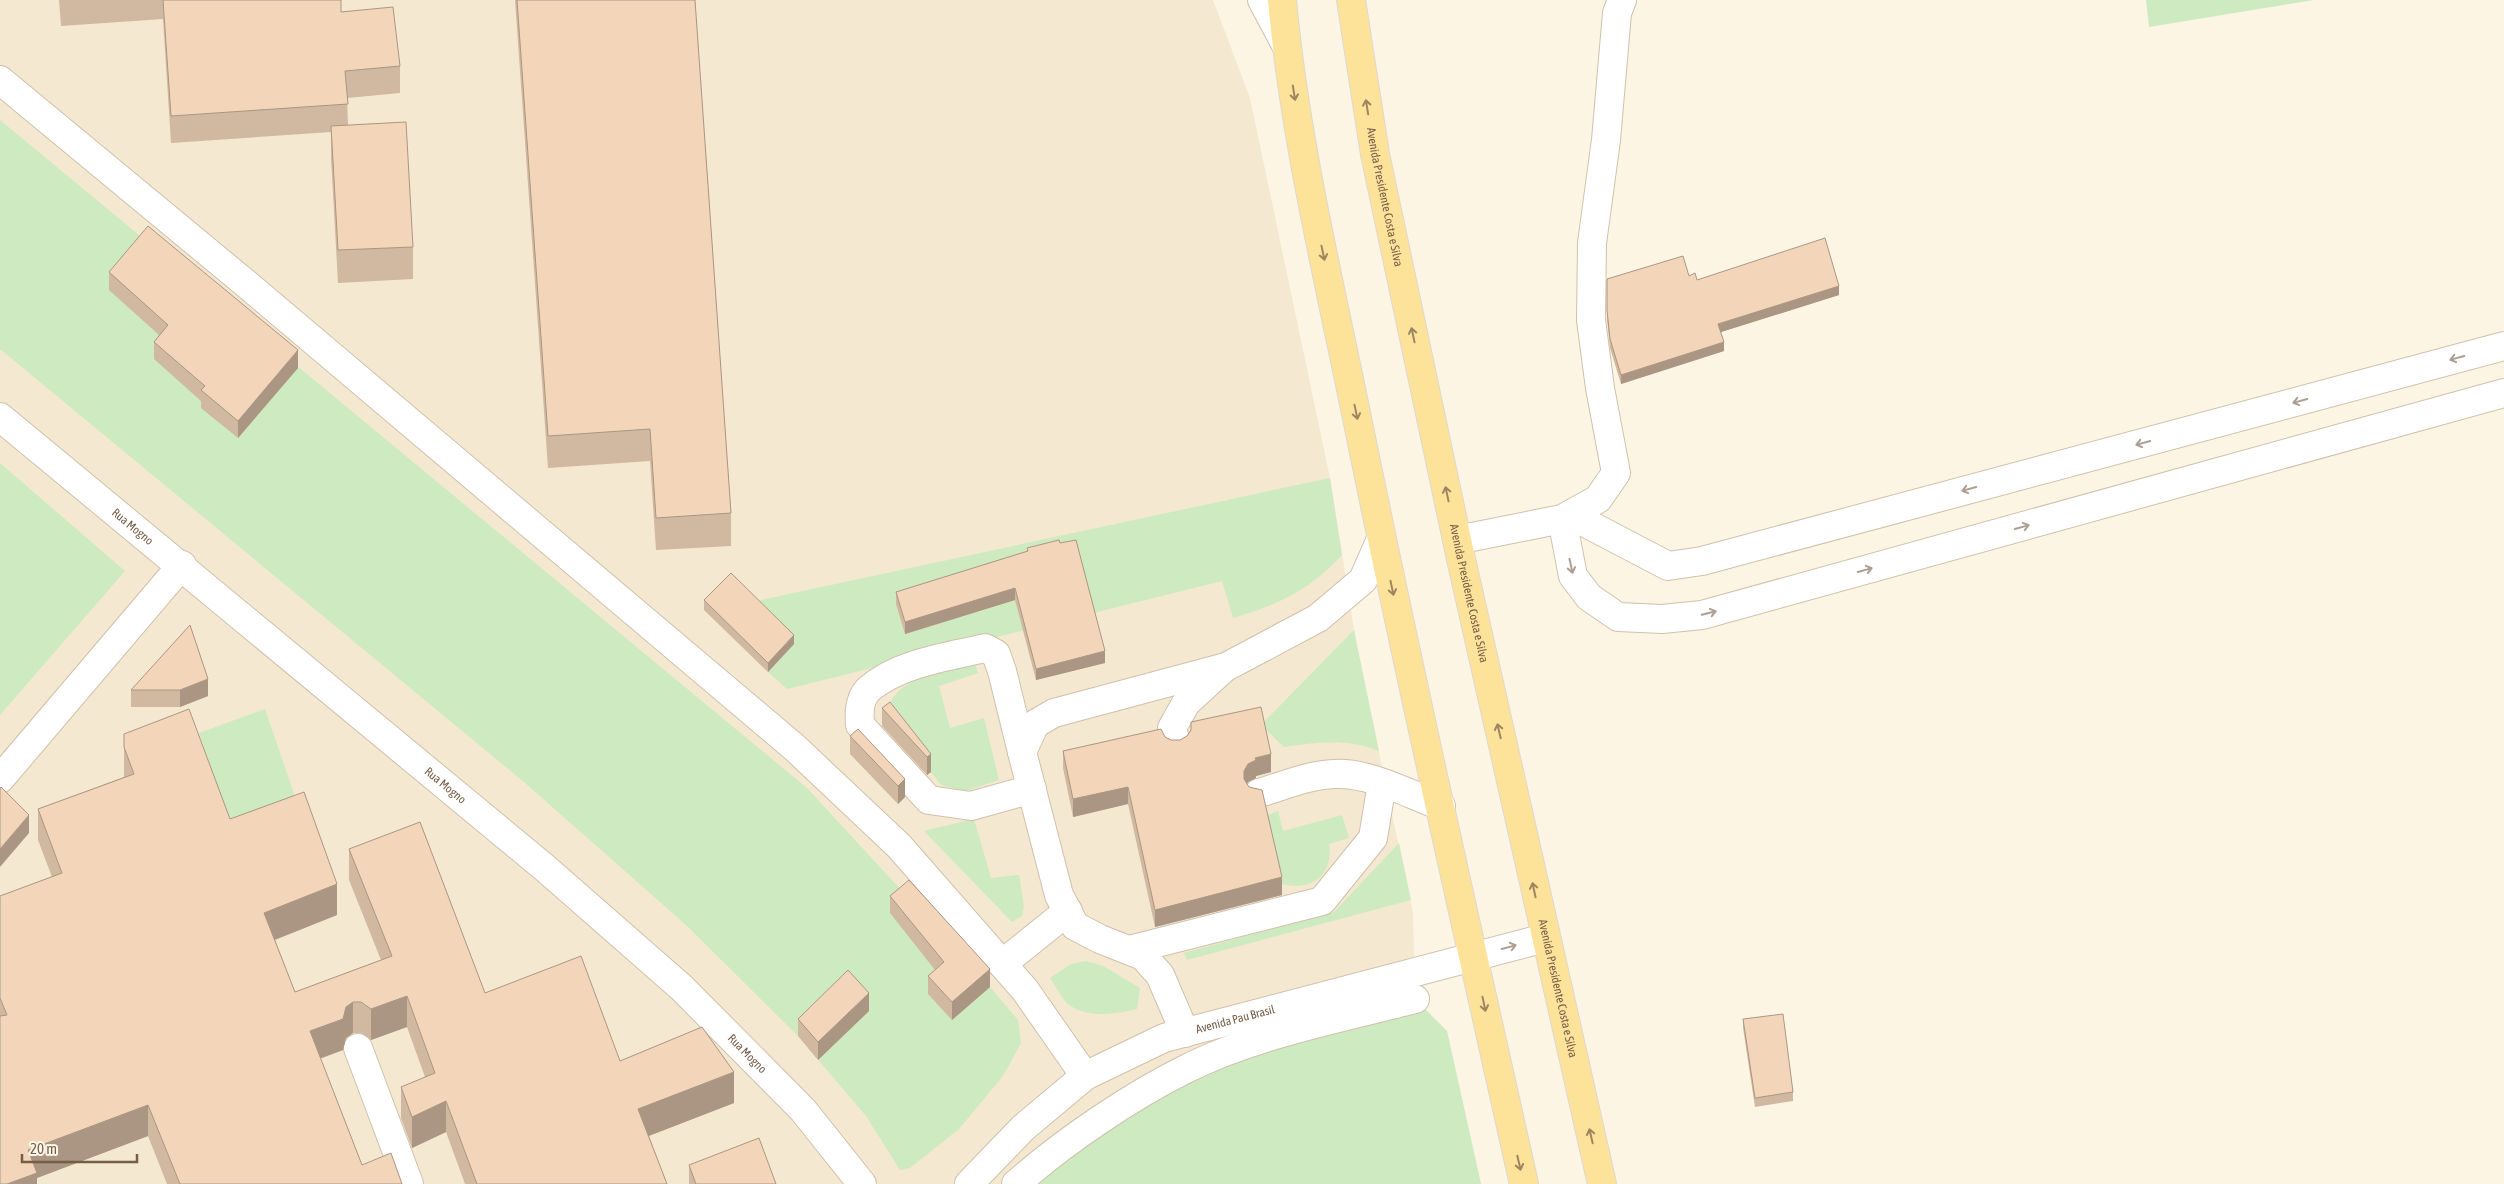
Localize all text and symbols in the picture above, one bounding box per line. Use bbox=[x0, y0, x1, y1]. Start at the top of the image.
one-way arrow bbox=[1289, 85, 1299, 101]
one-way arrow bbox=[1361, 99, 1371, 115]
street label: Avenida Presidente Costa e Silva bbox=[1364, 127, 1406, 268]
one-way arrow bbox=[1319, 244, 1328, 260]
one-way arrow bbox=[1408, 327, 1417, 343]
one-way arrow bbox=[2449, 354, 2465, 364]
one-way arrow bbox=[2293, 396, 2309, 406]
one-way arrow bbox=[1351, 404, 1361, 420]
one-way arrow bbox=[2136, 438, 2152, 448]
one-way arrow bbox=[1962, 485, 1978, 495]
one-way arrow bbox=[1442, 486, 1451, 502]
street label: Rua Mogno bbox=[109, 506, 156, 548]
one-way arrow bbox=[2014, 521, 2030, 531]
street label: Avenida Presidente Costa e Silva bbox=[1447, 523, 1491, 664]
one-way arrow bbox=[1567, 558, 1577, 574]
one-way arrow bbox=[1857, 565, 1873, 574]
one-way arrow bbox=[1387, 580, 1397, 596]
one-way arrow bbox=[1700, 608, 1716, 617]
one-way arrow bbox=[1494, 724, 1503, 740]
street label: Rua Mogno bbox=[422, 764, 469, 807]
one-way arrow bbox=[1529, 883, 1538, 899]
street label: Avenida Presidente Costa e Silva bbox=[1535, 918, 1580, 1059]
one-way arrow bbox=[1501, 942, 1517, 951]
one-way arrow bbox=[1480, 996, 1489, 1012]
street label: Avenida Pau Brasil bbox=[1194, 1002, 1277, 1036]
street label: Rua Mogno bbox=[725, 1031, 770, 1076]
one-way arrow bbox=[1586, 1129, 1595, 1145]
scale bar bbox=[22, 1132, 138, 1164]
text: 20 m bbox=[30, 1140, 57, 1157]
one-way arrow bbox=[1515, 1154, 1525, 1170]

